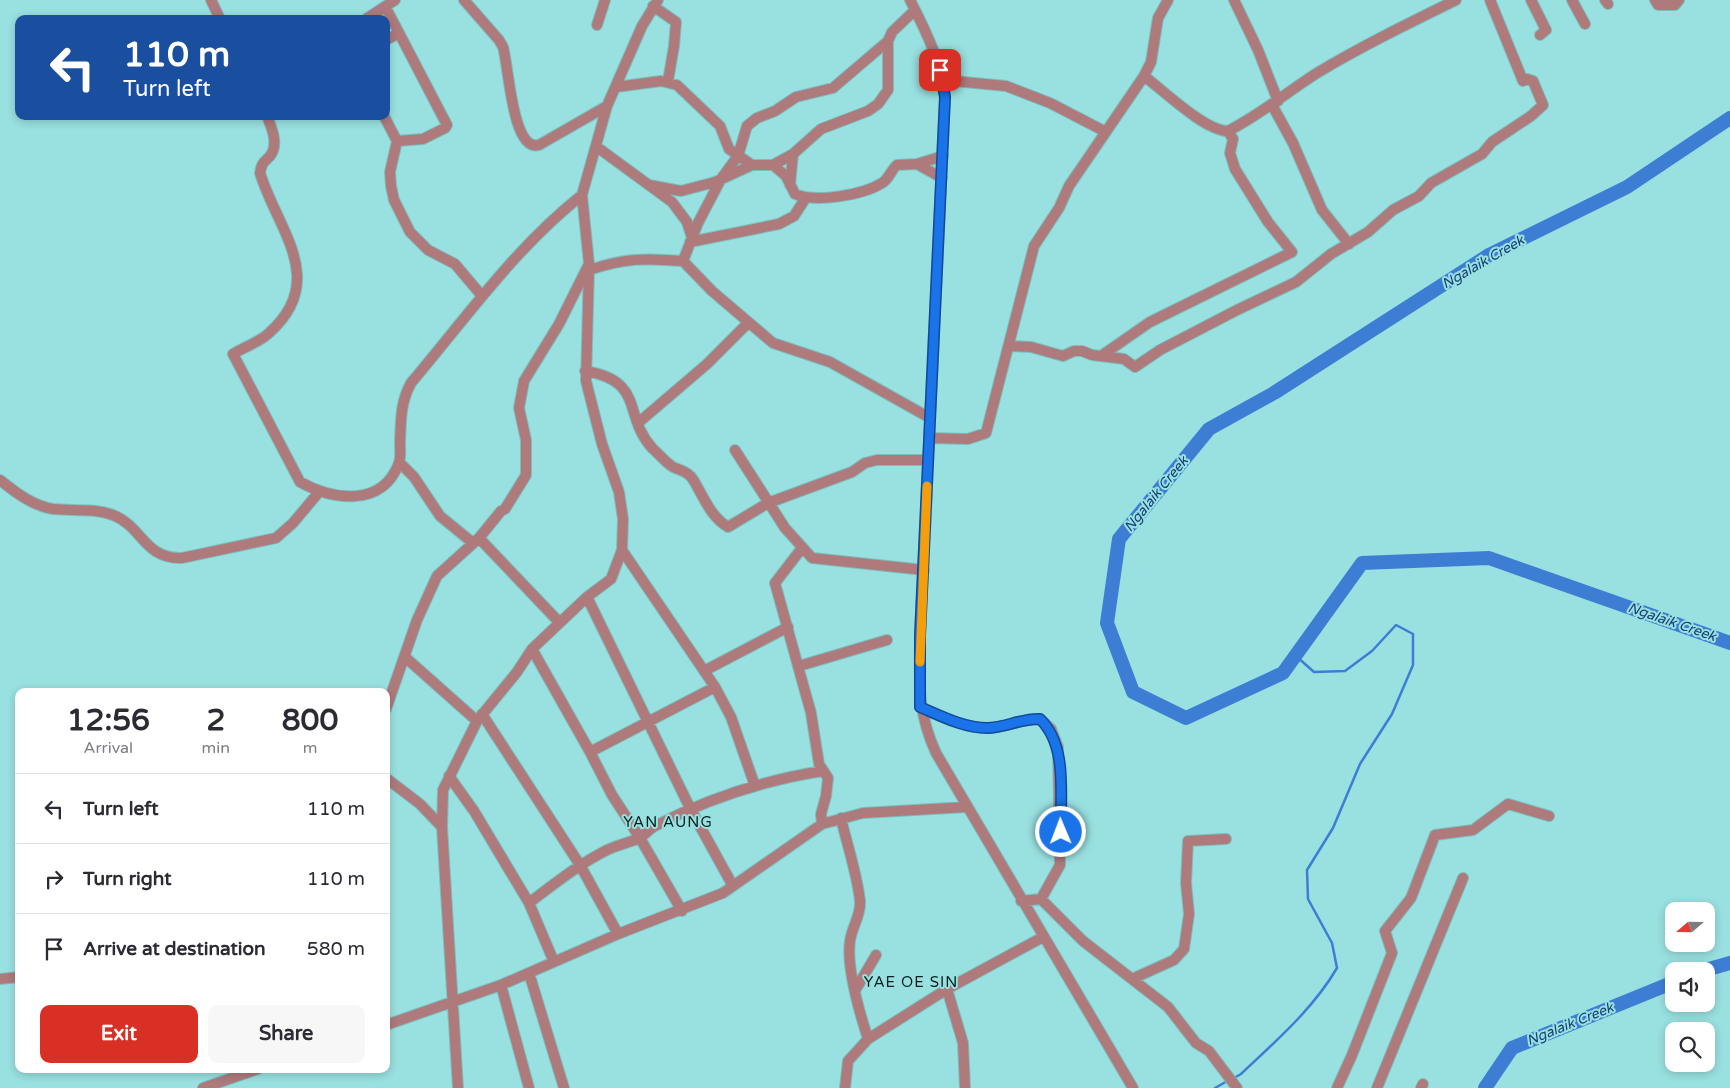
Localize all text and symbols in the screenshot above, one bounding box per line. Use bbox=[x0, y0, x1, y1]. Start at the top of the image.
text: 110 m bbox=[123, 34, 230, 76]
icon: left bbox=[40, 35, 105, 100]
pin bbox=[919, 49, 961, 91]
icon: arrive bbox=[926, 56, 954, 84]
text: Turn left bbox=[123, 76, 211, 102]
water label: Ngalaik Creek bbox=[1439, 231, 1528, 292]
water label: Ngalaik Creek bbox=[1120, 452, 1192, 535]
water label: Ngalaik Creek bbox=[1626, 599, 1720, 645]
text: 12:56 bbox=[67, 702, 150, 739]
text: 2 bbox=[206, 702, 225, 739]
text: 800 bbox=[282, 702, 338, 739]
text: Arrival bbox=[84, 738, 133, 758]
text: min bbox=[202, 738, 230, 758]
text: m bbox=[303, 738, 317, 758]
icon: left bbox=[40, 795, 68, 823]
text: Turn left bbox=[83, 798, 159, 820]
text: 110 m bbox=[307, 798, 365, 820]
position arrow bbox=[1034, 805, 1086, 857]
district label: YAN AUNG bbox=[623, 813, 713, 831]
icon: right bbox=[40, 865, 68, 893]
text: Turn right bbox=[83, 868, 171, 890]
text: 110 m bbox=[307, 868, 365, 890]
north arrow bbox=[1665, 902, 1715, 952]
map controls bbox=[1665, 902, 1715, 1072]
icon: arrive bbox=[40, 935, 68, 963]
text: Arrive at destination bbox=[83, 938, 266, 960]
text: 580 m bbox=[307, 938, 365, 960]
button: sound bbox=[1665, 962, 1715, 1012]
district label: YAE OE SIN bbox=[864, 973, 958, 991]
water label: Ngalaik Creek bbox=[1524, 998, 1617, 1049]
button: Exit bbox=[40, 1005, 198, 1063]
button: Share bbox=[208, 1005, 365, 1063]
button: search bbox=[1665, 1022, 1715, 1072]

